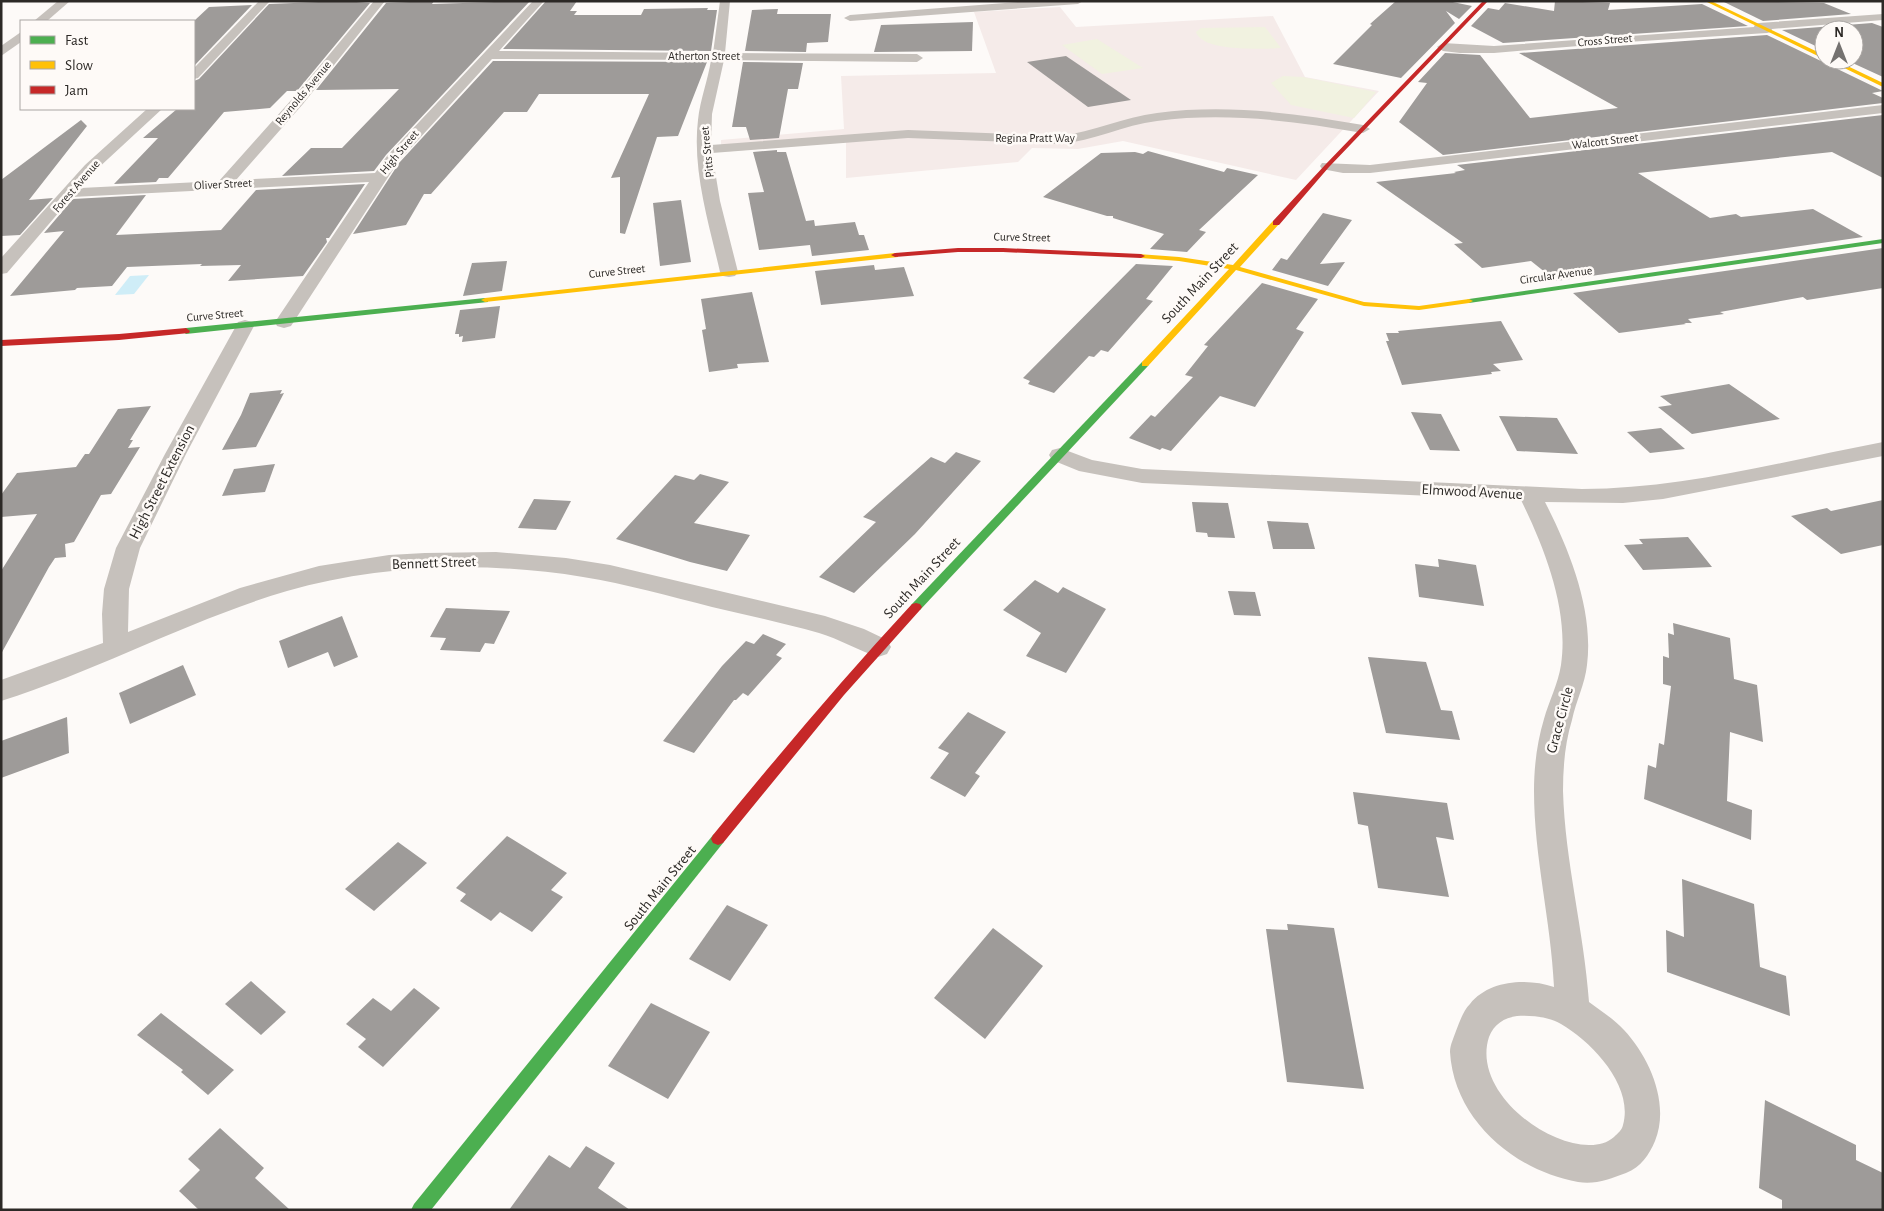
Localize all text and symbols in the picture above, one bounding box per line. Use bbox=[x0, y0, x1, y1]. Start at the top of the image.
legend bbox=[20, 20, 195, 110]
north arrow bbox=[1814, 20, 1864, 70]
text: N bbox=[1834, 26, 1844, 40]
street label: Cross Street bbox=[1577, 32, 1633, 48]
text: Fast bbox=[65, 33, 89, 48]
street label: Atherton Street bbox=[668, 50, 740, 62]
text: Slow bbox=[65, 58, 93, 73]
street label: Reynolds Avenue bbox=[273, 59, 334, 128]
text: Jam bbox=[65, 83, 88, 98]
street label: Pitts Street bbox=[698, 126, 716, 178]
street label: High Street bbox=[377, 128, 421, 176]
street label: Walcott Street bbox=[1571, 131, 1639, 151]
street label: Regina Pratt Way bbox=[995, 132, 1075, 145]
street label: Forest Avenue bbox=[50, 157, 102, 215]
street label: Oliver Street bbox=[194, 176, 252, 192]
street label: Curve Street bbox=[994, 231, 1051, 243]
street label: South Main Street bbox=[1159, 239, 1241, 326]
street label: Curve Street bbox=[588, 262, 646, 280]
street label: Circular Avenue bbox=[1519, 264, 1593, 286]
street label: Curve Street bbox=[186, 307, 244, 323]
street label: High Street Extension bbox=[127, 422, 197, 542]
street label: Elmwood Avenue bbox=[1421, 482, 1523, 502]
street label: South Main Street bbox=[881, 534, 963, 621]
street label: Bennett Street bbox=[392, 554, 477, 572]
street label: Grace Circle bbox=[1544, 685, 1576, 755]
street label: South Main Street bbox=[621, 842, 699, 933]

